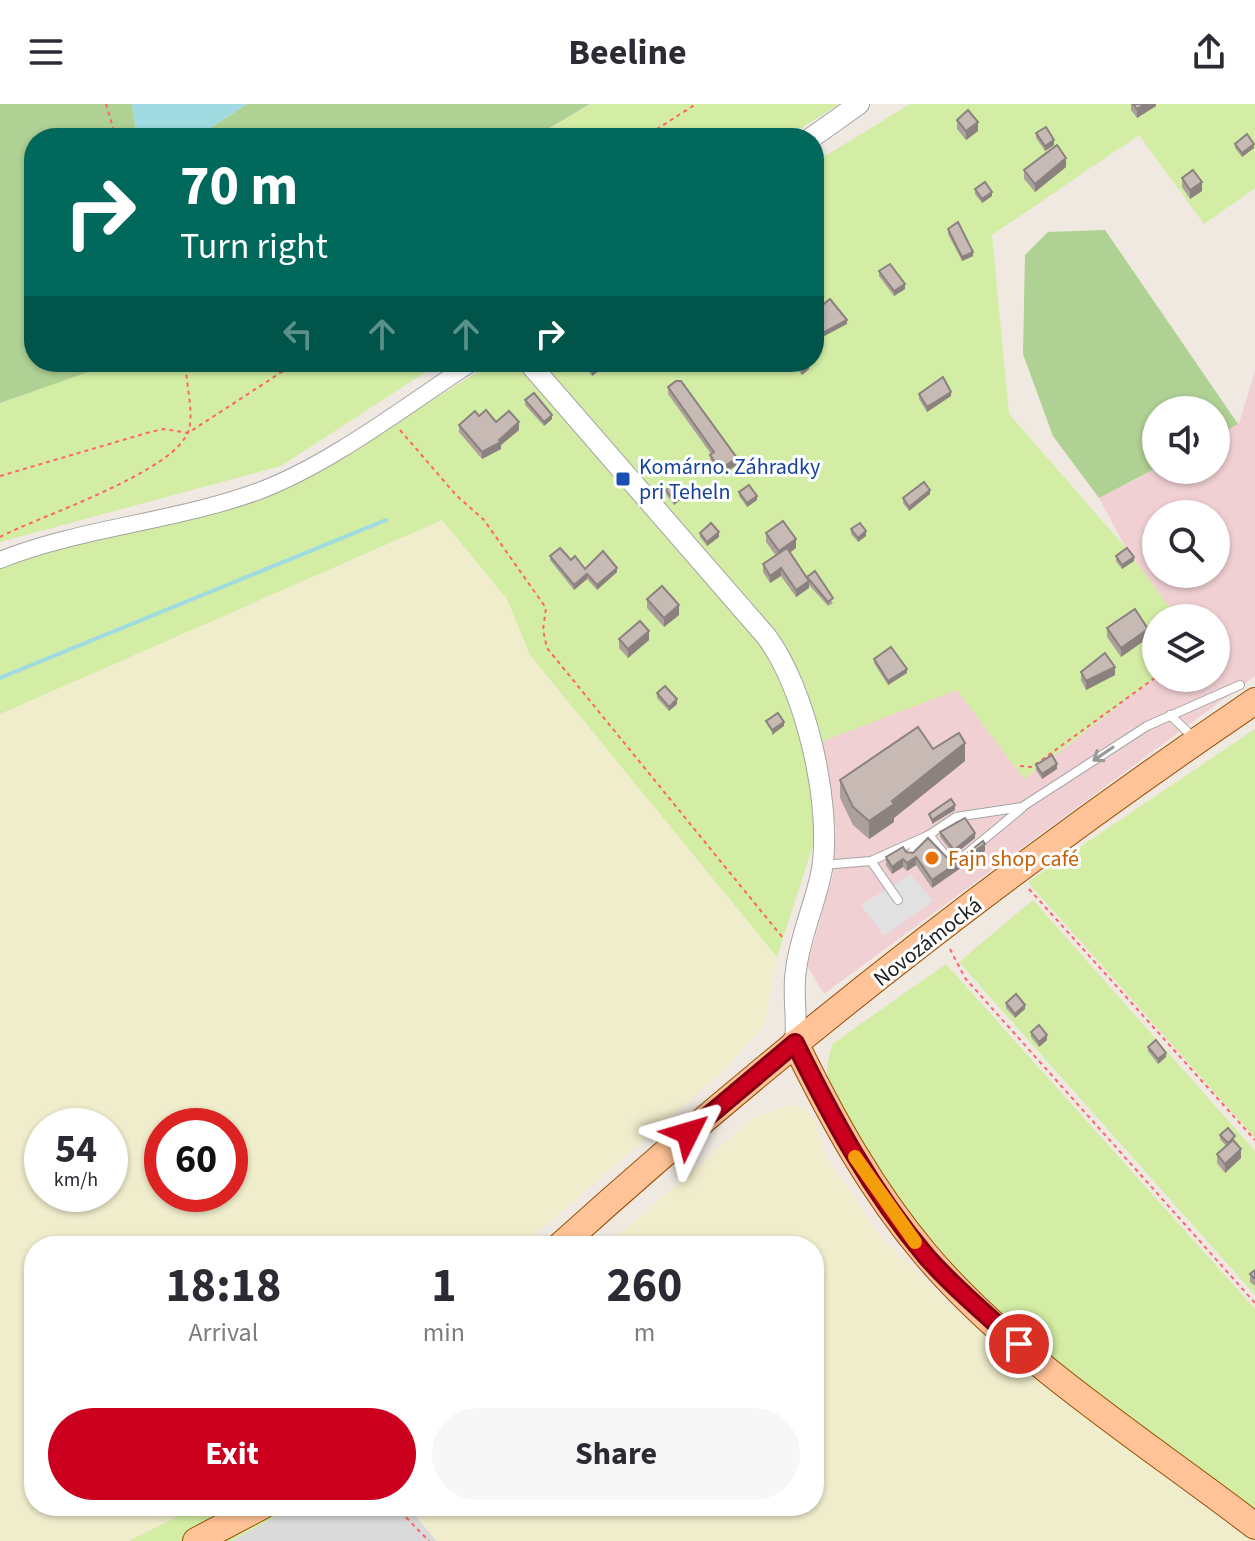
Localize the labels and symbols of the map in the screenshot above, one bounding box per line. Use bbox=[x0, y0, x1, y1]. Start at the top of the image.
place label: Komárno. Záhradky pri Teheln bbox=[639, 451, 821, 508]
marker: Komárno. Záhradky pri Teheln bbox=[614, 470, 632, 488]
one-way arrow bbox=[1092, 746, 1114, 762]
place label: Fajn shop café bbox=[948, 843, 1079, 875]
marker: Fajn shop café bbox=[923, 849, 941, 867]
street label: Novozámocká bbox=[867, 889, 989, 994]
position arrow bbox=[646, 1091, 730, 1175]
speed limit sign: 60 bbox=[144, 1108, 248, 1212]
pin bbox=[985, 1310, 1053, 1378]

